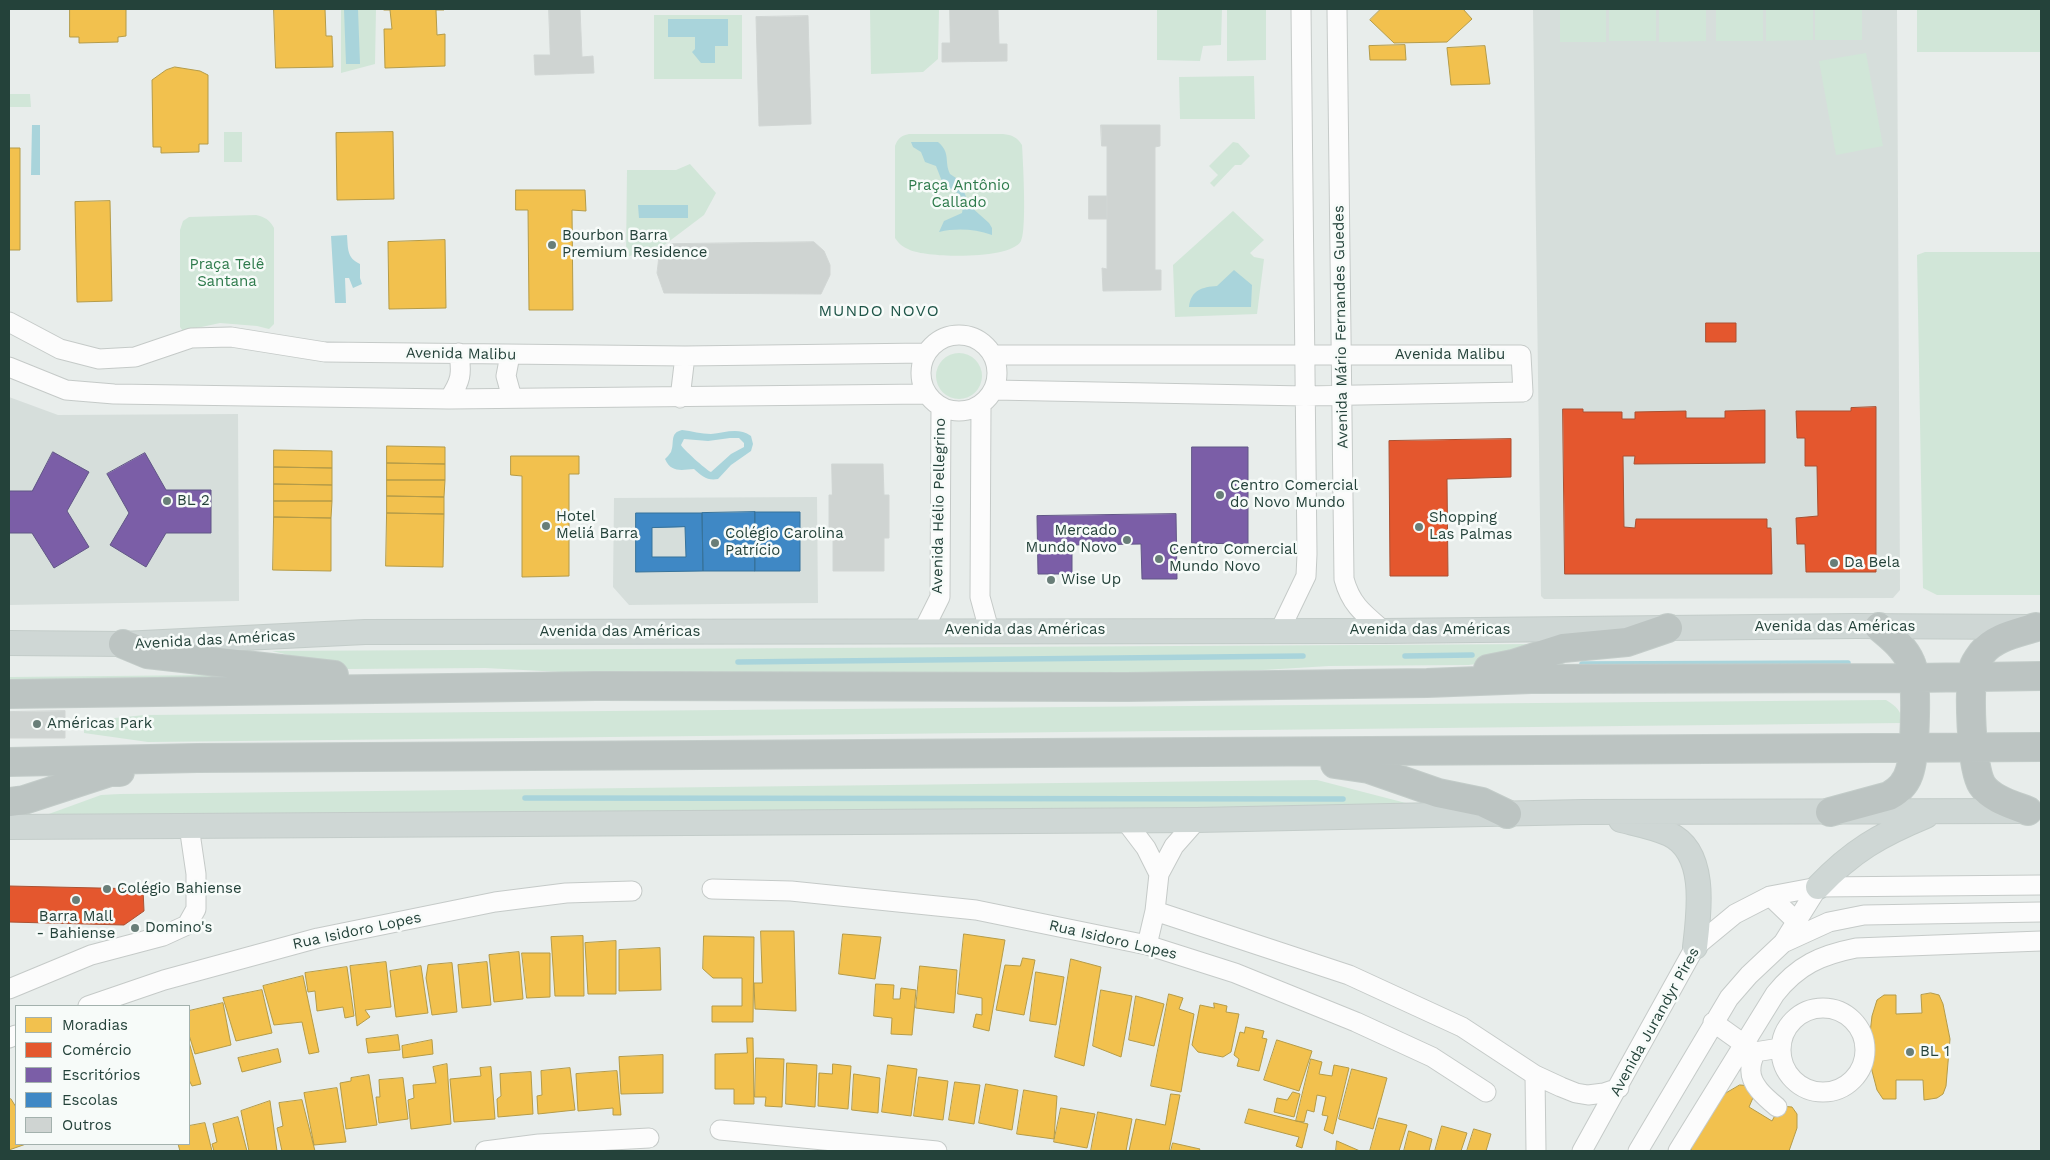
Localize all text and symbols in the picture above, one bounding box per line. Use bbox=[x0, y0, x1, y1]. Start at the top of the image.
park label: Praça Antônio Callado bbox=[908, 177, 1010, 212]
street label: Avenida Mário Fernandes Guedes bbox=[1330, 205, 1352, 449]
place label: Bourbon Barra Premium Residence bbox=[562, 227, 707, 262]
marker: Bourbon Barra Premium Residence bbox=[546, 239, 558, 251]
park label: Praça Telê Santana bbox=[190, 256, 264, 291]
district label: MUNDO NOVO bbox=[817, 301, 941, 321]
street label: Avenida Malibu bbox=[406, 344, 516, 364]
street label: Avenida Malibu bbox=[1395, 346, 1505, 364]
street label: Avenida Hélio Pellegrino bbox=[928, 418, 950, 594]
place label: Centro Comercial do Novo Mundo bbox=[1230, 477, 1358, 512]
marker: Centro Comercial do Novo Mundo bbox=[1214, 489, 1226, 501]
place label: BL 2 bbox=[177, 492, 210, 510]
marker: BL 2 bbox=[161, 495, 173, 507]
place label: Hotel Meliá Barra bbox=[556, 508, 638, 543]
place label: Shopping Las Palmas bbox=[1429, 509, 1512, 544]
marker: Hotel Meliá Barra bbox=[540, 520, 552, 532]
marker: Shopping Las Palmas bbox=[1413, 521, 1425, 533]
place label: Mercado Mundo Novo bbox=[1026, 522, 1117, 557]
place label: Colégio Carolina Patrício bbox=[725, 525, 844, 560]
marker: Mercado Mundo Novo bbox=[1121, 534, 1133, 546]
marker: Colégio Carolina Patrício bbox=[709, 537, 721, 549]
place label: Centro Comercial Mundo Novo bbox=[1169, 541, 1297, 576]
marker: Centro Comercial Mundo Novo bbox=[1153, 553, 1165, 565]
place label: Da Bela bbox=[1844, 554, 1900, 572]
marker: Da Bela bbox=[1828, 557, 1840, 569]
place label: Wise Up bbox=[1061, 571, 1121, 589]
marker: Wise Up bbox=[1045, 574, 1057, 586]
street label: Avenida das Américas bbox=[1755, 618, 1915, 636]
street label: Avenida das Américas bbox=[945, 621, 1105, 639]
street label: Avenida das Américas bbox=[1350, 621, 1510, 639]
street label: Avenida das Américas bbox=[540, 623, 700, 641]
street label: Avenida das Américas bbox=[134, 627, 296, 653]
place label: Américas Park bbox=[47, 715, 152, 733]
marker: Américas Park bbox=[31, 718, 43, 730]
place label: Colégio Bahiense bbox=[117, 880, 242, 898]
marker: Colégio Bahiense bbox=[101, 883, 113, 895]
marker: Barra Mall - Bahiense bbox=[70, 894, 82, 906]
place label: Barra Mall - Bahiense bbox=[37, 908, 115, 943]
street label: Rua Isidoro Lopes bbox=[291, 909, 423, 953]
street label: Rua Isidoro Lopes bbox=[1047, 916, 1179, 964]
place label: Domino's bbox=[145, 919, 212, 937]
marker: Domino's bbox=[129, 922, 141, 934]
street label: Avenida Jurandyr Pires bbox=[1607, 944, 1703, 1100]
legend bbox=[15, 1005, 190, 1145]
text: Moradias bbox=[62, 1016, 128, 1034]
text: Comércio bbox=[62, 1041, 132, 1059]
place label: BL 1 bbox=[1920, 1043, 1950, 1061]
marker: BL 1 bbox=[1904, 1046, 1916, 1058]
text: Escritórios bbox=[62, 1066, 140, 1084]
text: Escolas bbox=[62, 1091, 118, 1109]
text: Outros bbox=[62, 1116, 112, 1134]

